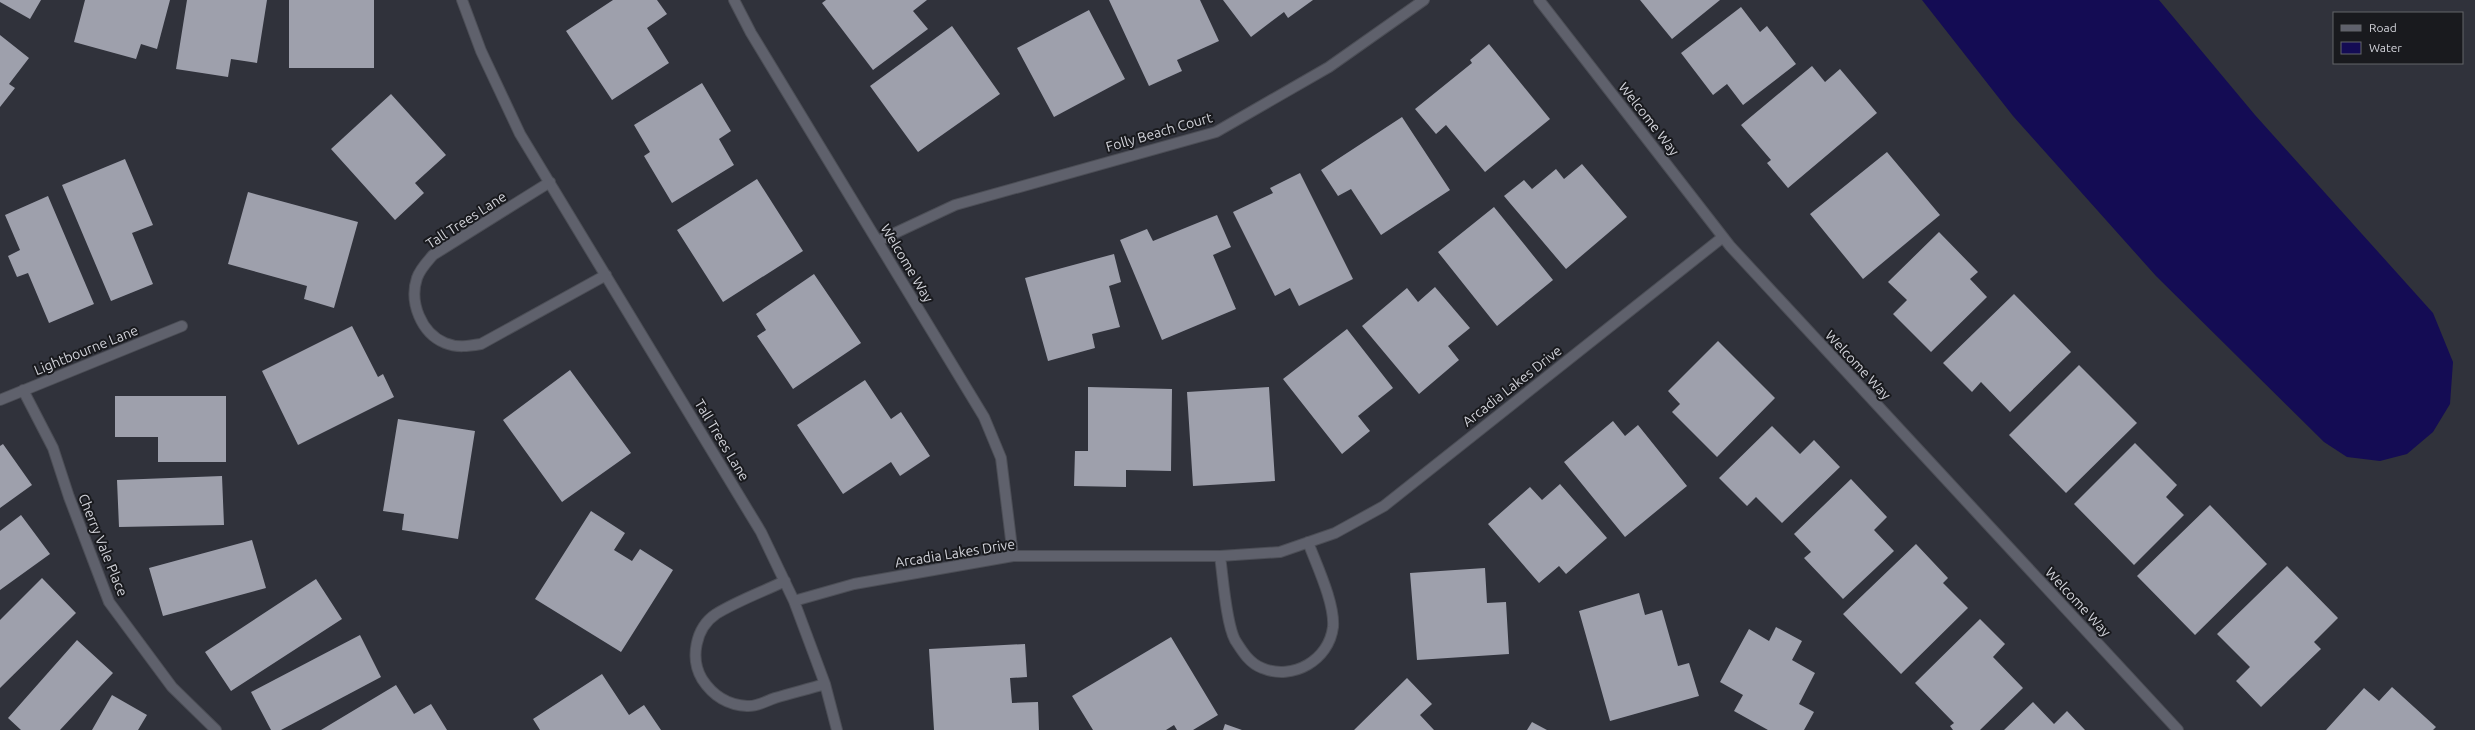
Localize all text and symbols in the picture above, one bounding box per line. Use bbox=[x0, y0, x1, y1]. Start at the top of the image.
legend bbox=[2333, 12, 2463, 64]
text: Road bbox=[2369, 21, 2397, 34]
text: Water bbox=[2369, 41, 2402, 54]
street label: Welcome Way bbox=[1615, 79, 1683, 159]
street label: Folly Beach Court bbox=[1104, 109, 1215, 155]
street label: Tall Trees Lane bbox=[423, 188, 509, 252]
street label: Welcome Way bbox=[877, 221, 937, 305]
street label: Lightbourne Lane bbox=[32, 322, 140, 378]
street label: Welcome Way bbox=[1822, 327, 1894, 403]
street label: Arcadia Lakes Drive bbox=[1459, 342, 1565, 430]
street label: Tall Trees Lane bbox=[691, 396, 753, 484]
street label: Cherry Vale Place bbox=[75, 491, 131, 599]
street label: Arcadia Lakes Drive bbox=[894, 536, 1016, 570]
street label: Welcome Way bbox=[2042, 564, 2114, 640]

